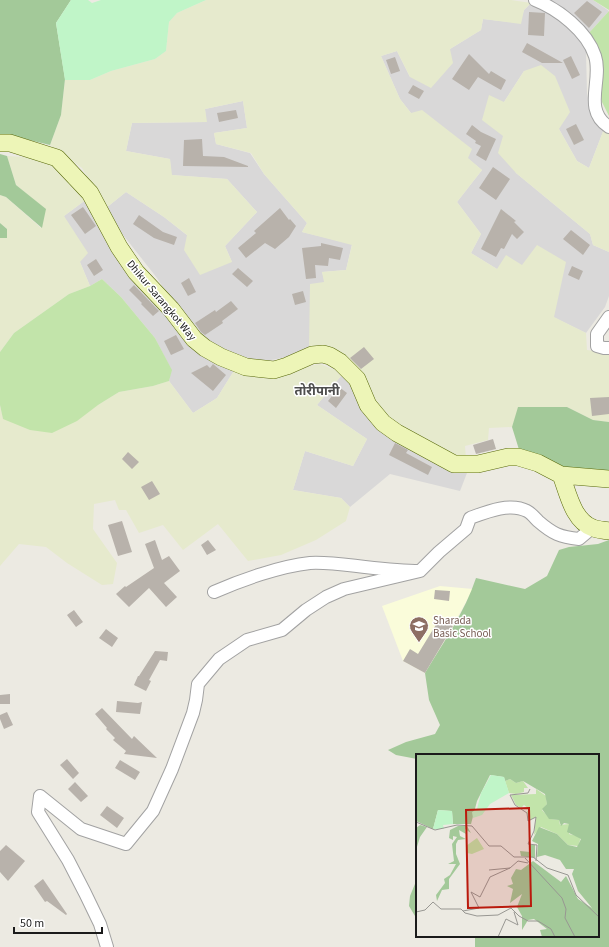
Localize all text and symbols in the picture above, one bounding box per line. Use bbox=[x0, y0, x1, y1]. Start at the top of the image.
street label: Dhikur Sarangkot Way bbox=[123, 257, 200, 344]
district label: तोरीपानी bbox=[294, 382, 341, 400]
place label: Sharada Basic School bbox=[433, 613, 491, 641]
school or university icon: Sharada Basic School bbox=[408, 615, 430, 643]
inset map bbox=[416, 754, 599, 937]
scale bar bbox=[14, 909, 102, 935]
text: 50 m bbox=[20, 915, 44, 932]

